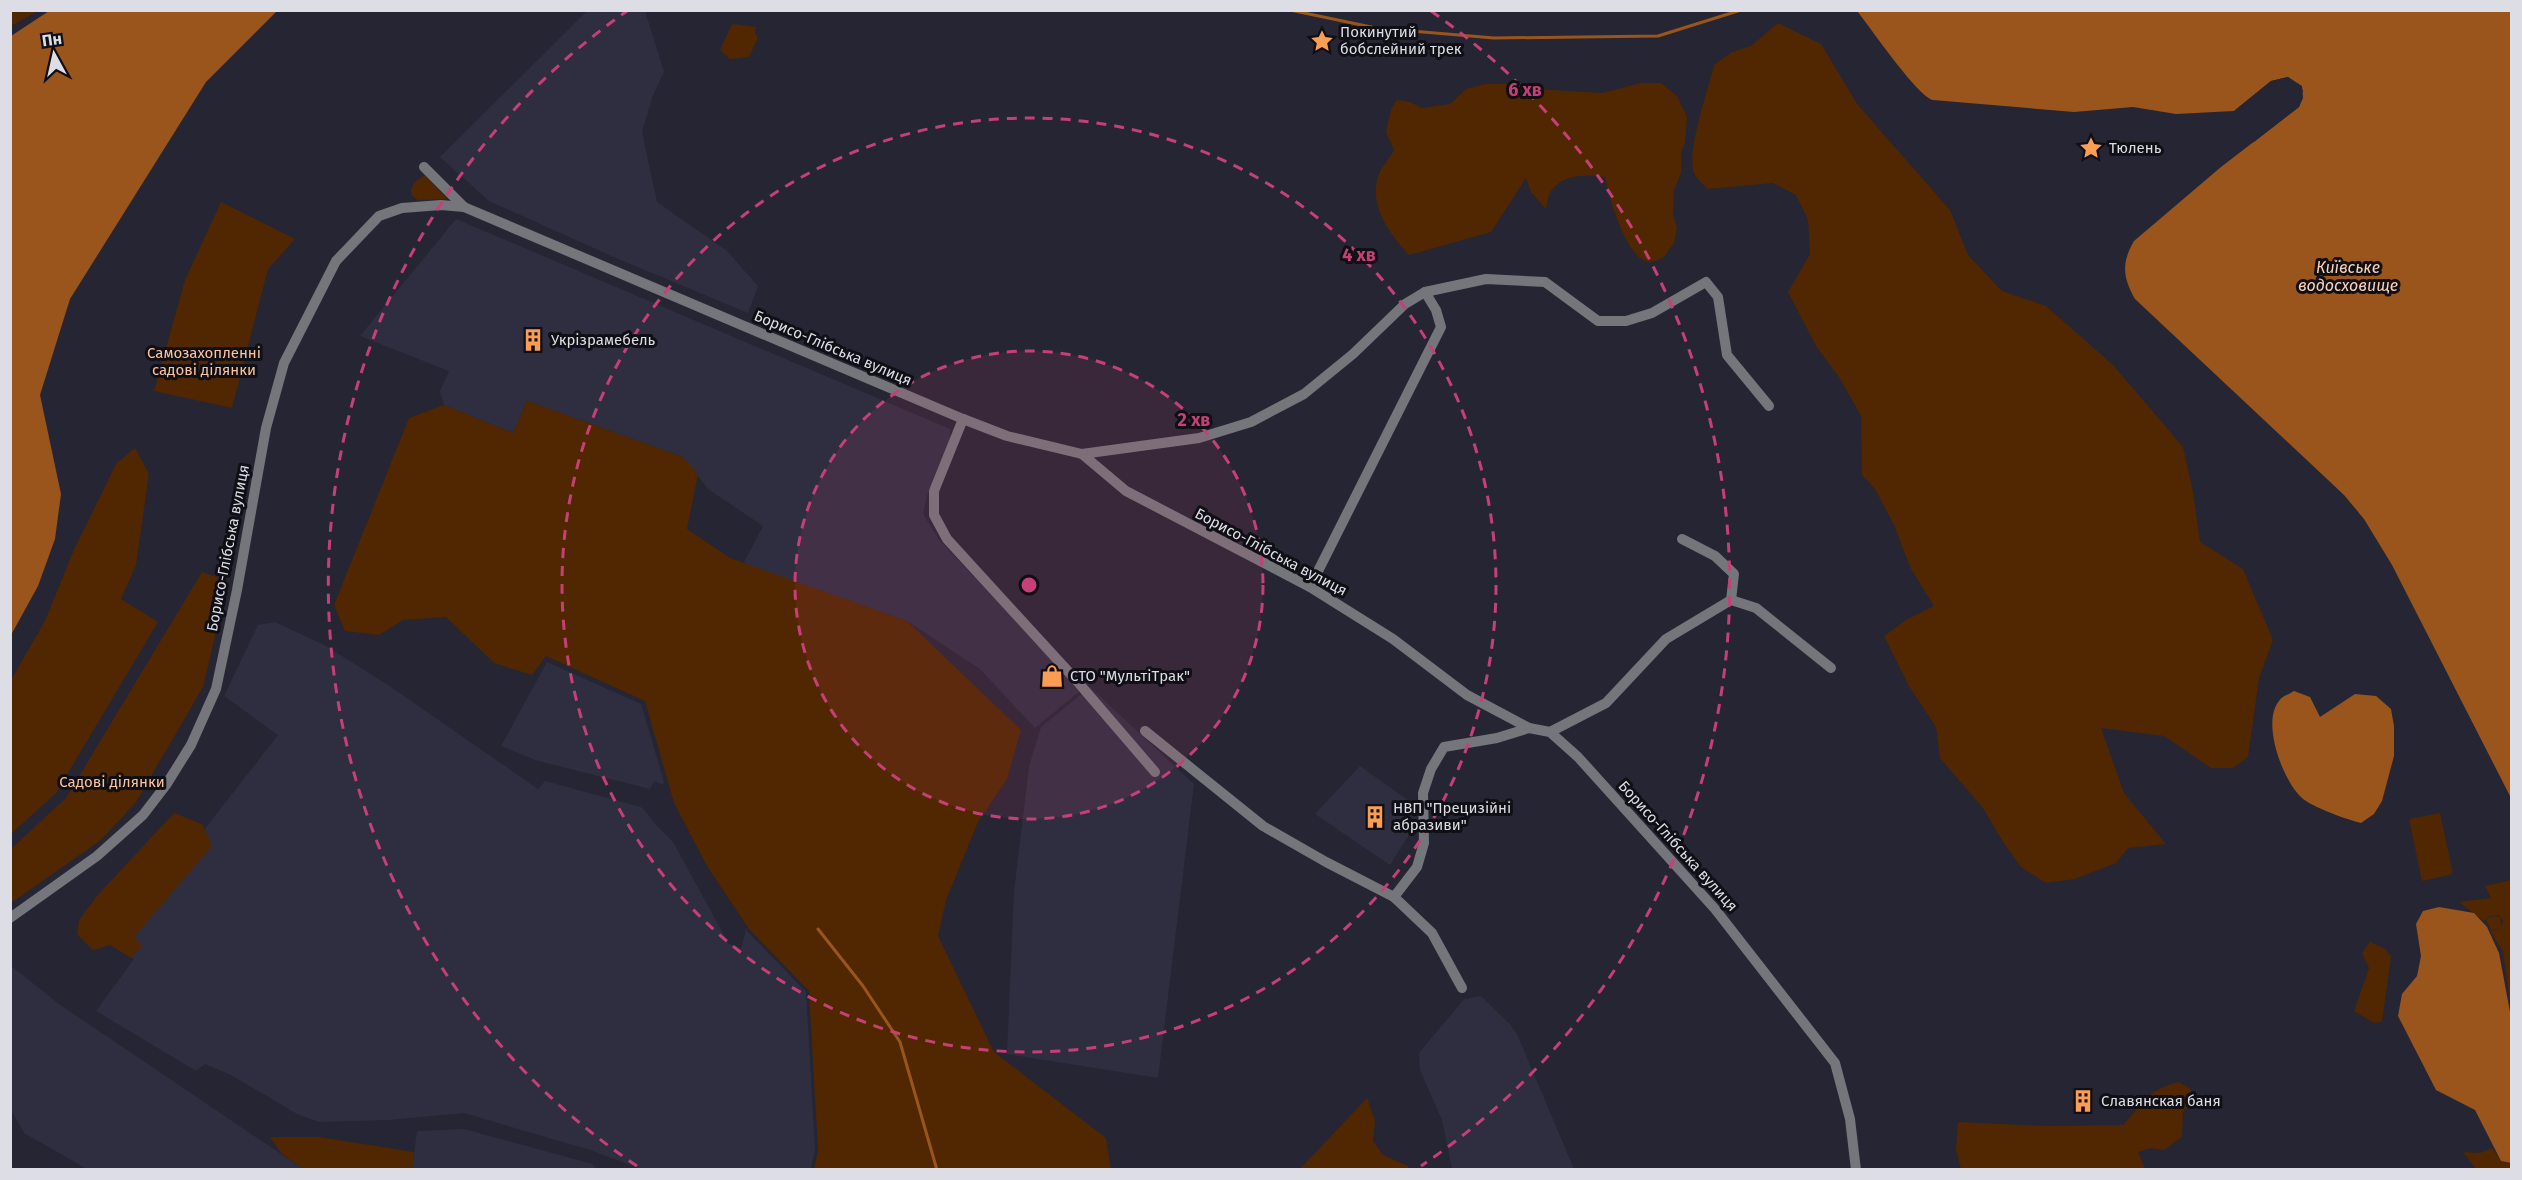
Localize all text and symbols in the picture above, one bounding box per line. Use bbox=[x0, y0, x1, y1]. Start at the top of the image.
place label: Покинутий бобслейний трек bbox=[1340, 23, 1462, 58]
north arrow bbox=[24, 24, 84, 84]
place icon: Покинутий бобслейний трек bbox=[1309, 28, 1335, 54]
text: Пн bbox=[41, 29, 63, 50]
text: 6 хв bbox=[1508, 79, 1542, 101]
place icon: Тюлень bbox=[2078, 135, 2104, 161]
place label: Тюлень bbox=[2109, 139, 2162, 157]
text: 4 хв bbox=[1342, 244, 1376, 266]
water label: Київське водосховище bbox=[2298, 258, 2398, 295]
street label: Борисо-Глібська вулиця bbox=[751, 307, 915, 389]
building icon: Укрізрамебель bbox=[520, 327, 546, 353]
place label: Укрізрамебель bbox=[551, 331, 656, 349]
park label: Самозахопленні садові ділянки bbox=[147, 344, 261, 379]
text: 2 хв bbox=[1178, 409, 1210, 431]
street label: Борисо-Глібська вулиця bbox=[203, 463, 253, 633]
street label: Борисо-Глібська вулиця bbox=[1192, 504, 1350, 600]
centre of rings bbox=[1019, 575, 1039, 595]
shop icon: СТО "МультіТрак" bbox=[1039, 663, 1065, 689]
place label: СТО "МультіТрак" bbox=[1070, 667, 1190, 685]
park label: Садові ділянки bbox=[59, 773, 165, 791]
street label: Борисо-Глібська вулиця bbox=[1615, 777, 1741, 915]
place label: НВП "Прецизійні абразиви" bbox=[1393, 799, 1511, 834]
building icon: НВП "Прецизійні абразиви" bbox=[1362, 804, 1388, 830]
building icon: Славянская баня bbox=[2070, 1088, 2096, 1114]
place label: Славянская баня bbox=[2101, 1092, 2221, 1110]

